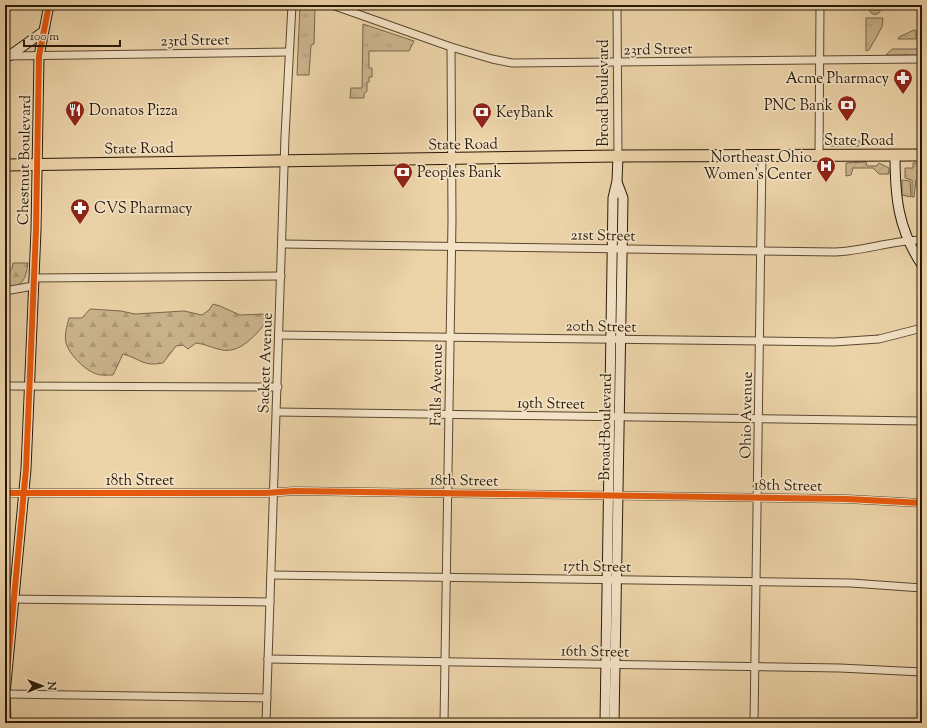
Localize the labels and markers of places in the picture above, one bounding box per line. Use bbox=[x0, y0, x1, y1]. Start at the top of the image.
pharmacy icon: Acme Pharmacy bbox=[892, 67, 914, 95]
place label: Acme Pharmacy bbox=[786, 69, 890, 90]
bank icon: PNC Bank bbox=[836, 94, 858, 122]
place label: PNC Bank bbox=[764, 96, 833, 117]
restaurant icon: Donatos Pizza bbox=[64, 99, 86, 127]
place label: Donatos Pizza bbox=[89, 101, 178, 122]
bank icon: KeyBank bbox=[471, 101, 493, 129]
place label: KeyBank bbox=[496, 103, 554, 124]
place label: Northeast Ohio Women's Center bbox=[703, 148, 812, 186]
hospital icon: Northeast Ohio Women's Center bbox=[815, 155, 837, 183]
bank icon: Peoples Bank bbox=[392, 161, 414, 189]
place label: Peoples Bank bbox=[417, 163, 502, 184]
pharmacy icon: CVS Pharmacy bbox=[69, 197, 91, 225]
place label: CVS Pharmacy bbox=[94, 199, 193, 220]

